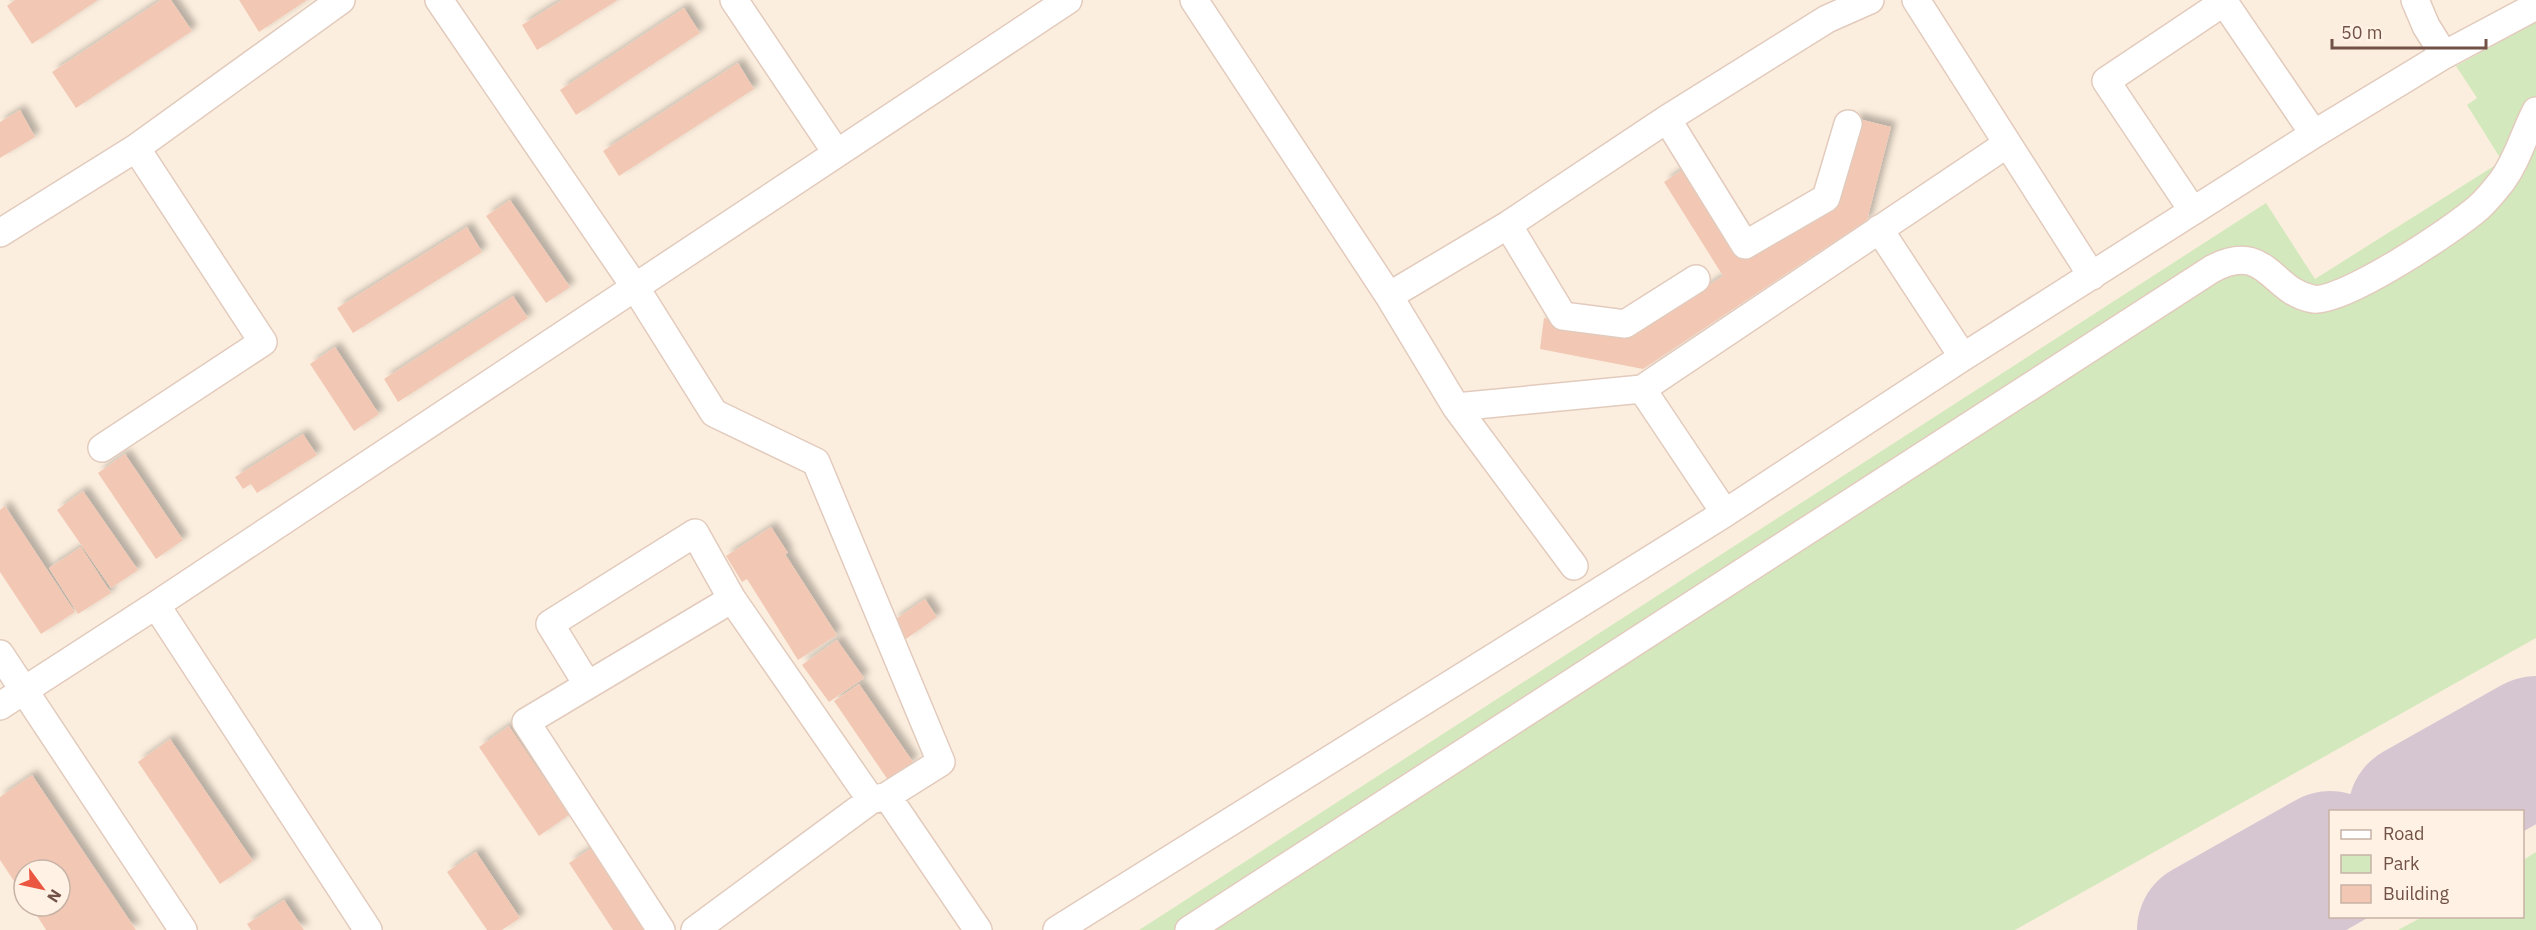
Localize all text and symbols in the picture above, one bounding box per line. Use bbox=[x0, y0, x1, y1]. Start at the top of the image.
scale bar bbox=[2332, 12, 2486, 50]
text: 50 m bbox=[2341, 21, 2383, 44]
legend bbox=[2329, 810, 2524, 918]
text: Road bbox=[2383, 822, 2424, 845]
text: Park bbox=[2383, 852, 2420, 875]
north arrow bbox=[12, 858, 72, 918]
text: Building bbox=[2383, 882, 2450, 905]
text: N bbox=[43, 886, 66, 906]

